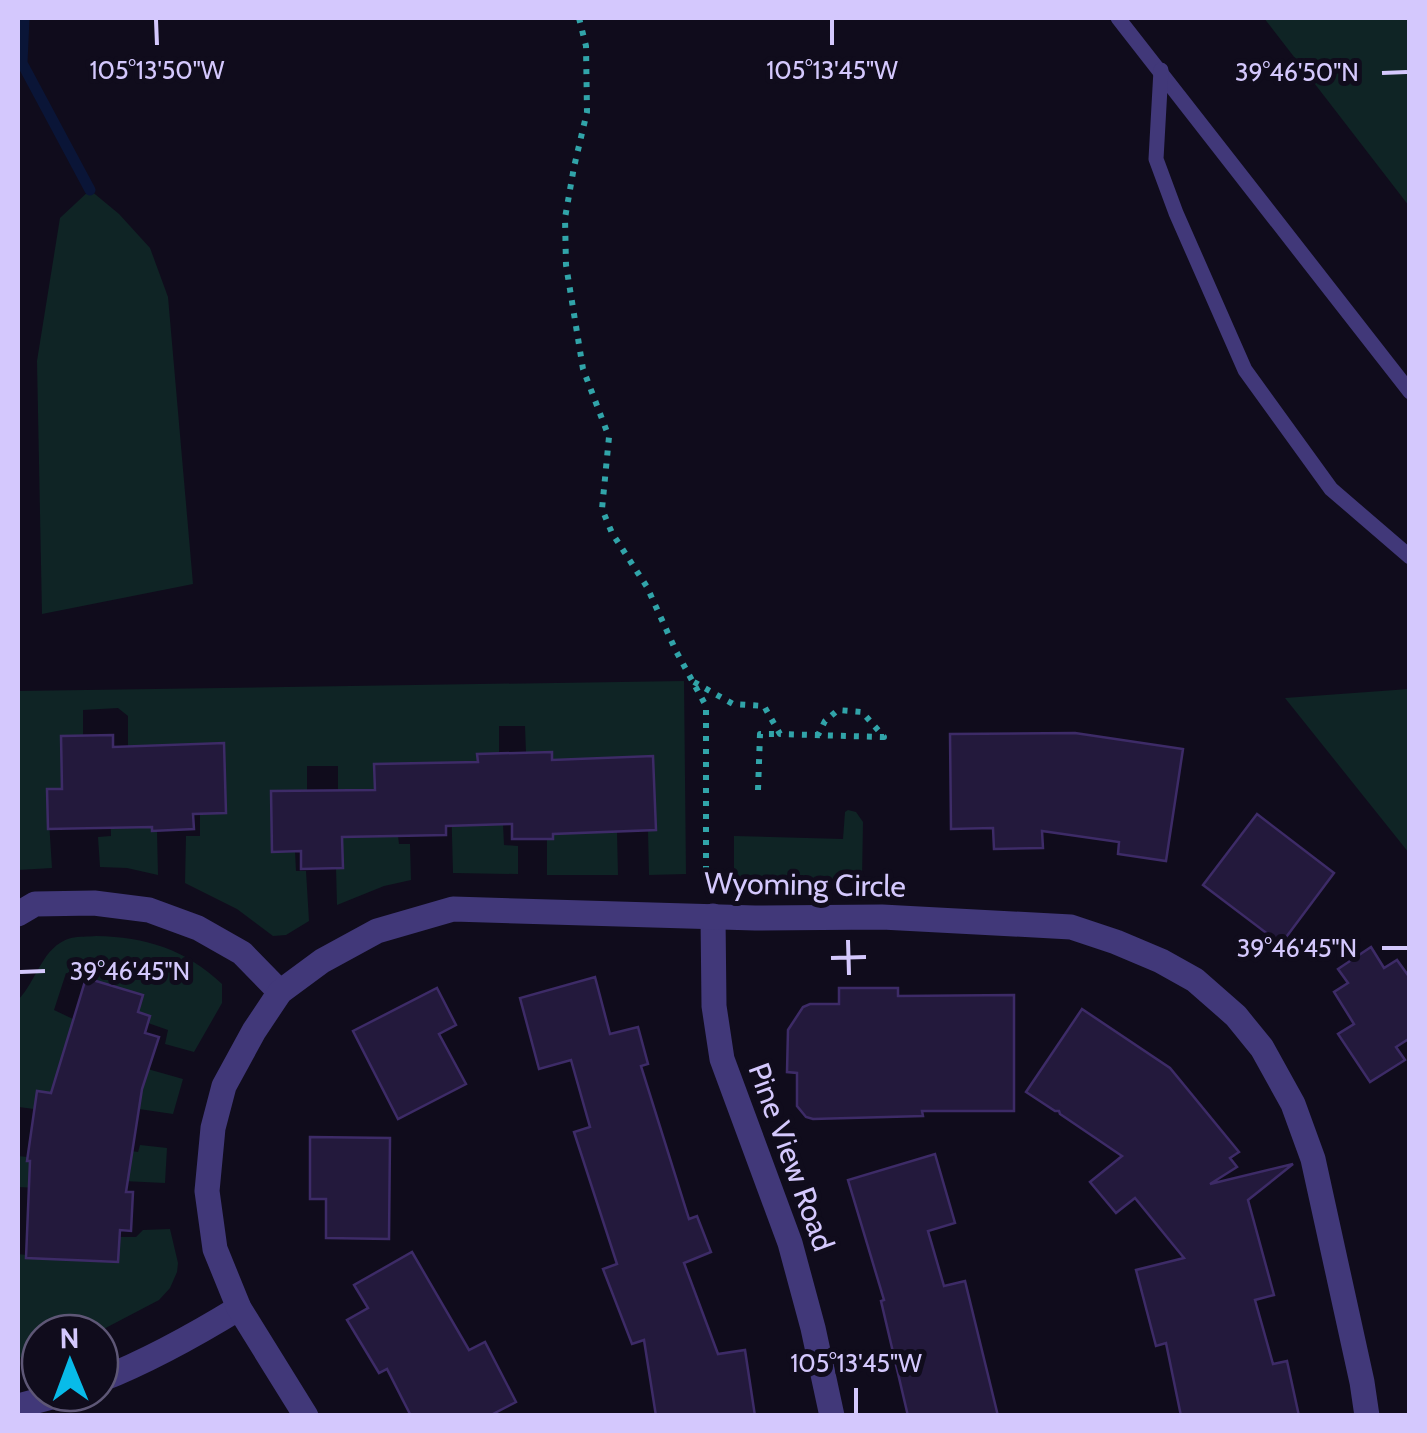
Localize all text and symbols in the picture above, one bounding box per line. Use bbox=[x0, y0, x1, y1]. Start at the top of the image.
text: 105°13'50"W bbox=[89, 55, 225, 85]
text: 105°13'45"W bbox=[766, 55, 898, 85]
text: 39°46'50"N bbox=[1235, 57, 1359, 87]
street label: Wyoming Circle bbox=[704, 864, 906, 905]
text: 39°46'45"N bbox=[1237, 933, 1357, 963]
text: 39°46'45"N bbox=[70, 956, 190, 986]
street label: Pine View Road bbox=[740, 1058, 843, 1256]
north arrow bbox=[20, 1313, 120, 1413]
text: N bbox=[59, 1321, 80, 1355]
text: 105°13'45"W bbox=[790, 1348, 922, 1378]

